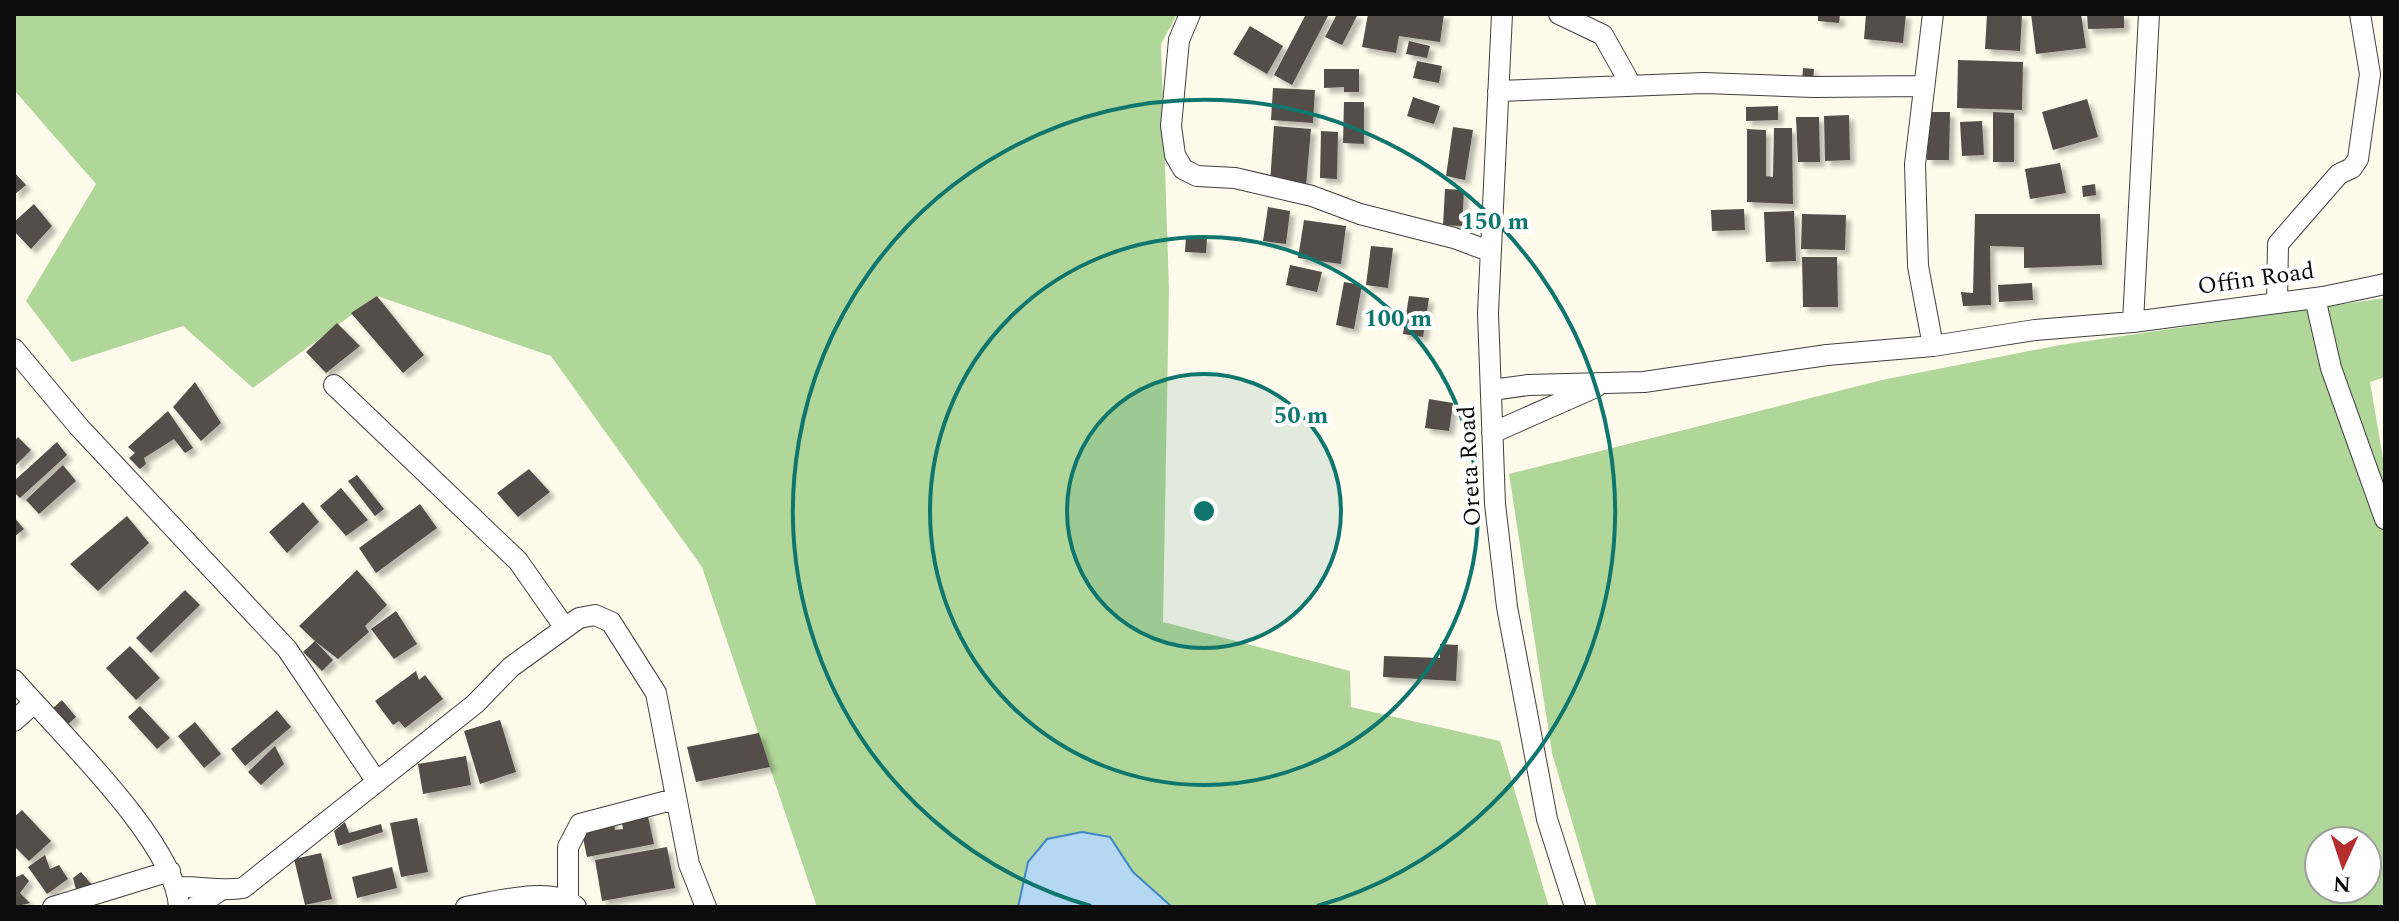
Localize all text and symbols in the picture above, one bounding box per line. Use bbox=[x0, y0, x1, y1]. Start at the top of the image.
text: 150 m bbox=[1461, 204, 1529, 240]
street label: Offin Road bbox=[2195, 253, 2317, 305]
text: 100 m bbox=[1364, 301, 1432, 337]
text: 50 m bbox=[1274, 398, 1329, 434]
street label: Oreta Road bbox=[1449, 405, 1491, 527]
centre of rings bbox=[1190, 497, 1218, 525]
north arrow bbox=[2303, 825, 2383, 905]
text: N bbox=[2332, 867, 2352, 900]

